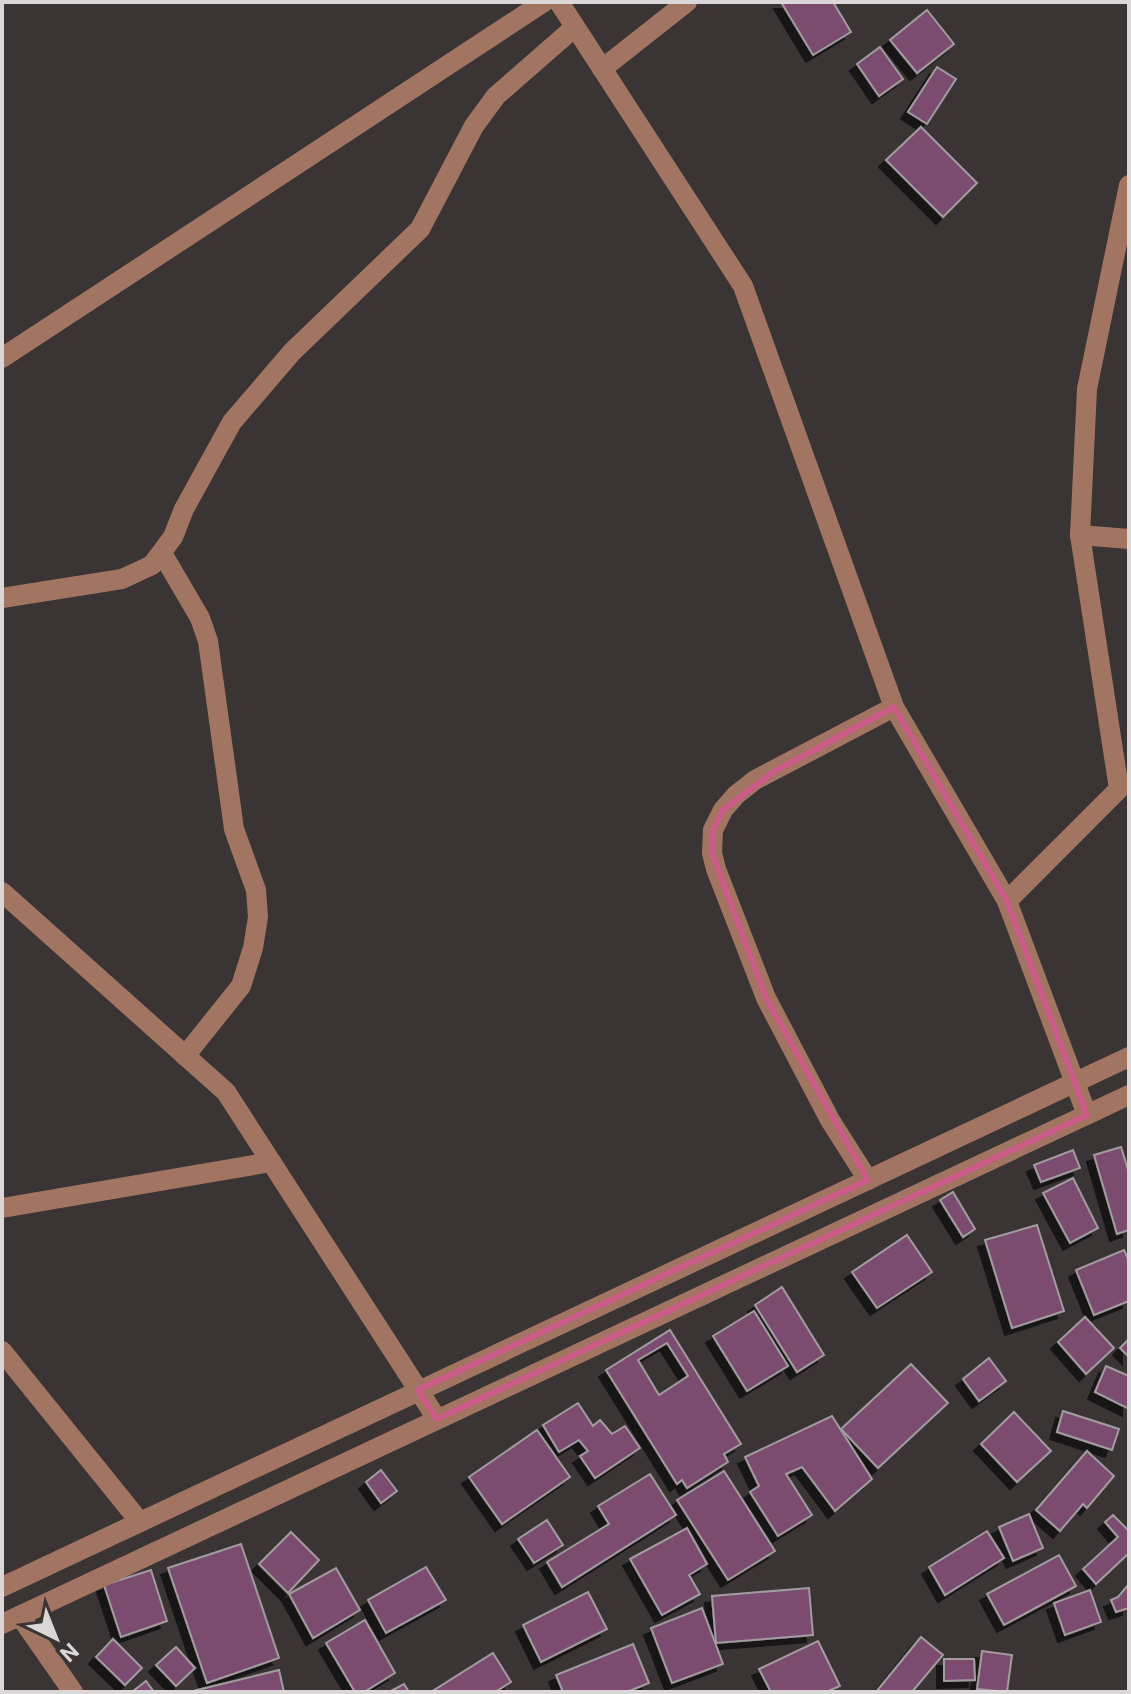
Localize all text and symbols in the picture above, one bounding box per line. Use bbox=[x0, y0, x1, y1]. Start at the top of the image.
north arrow bbox=[16, 1598, 96, 1678]
text: N bbox=[55, 1638, 84, 1667]

